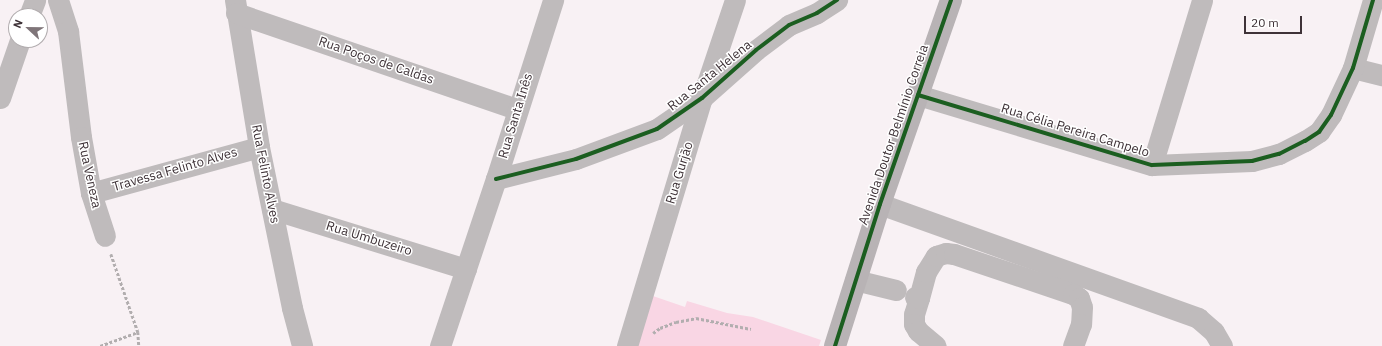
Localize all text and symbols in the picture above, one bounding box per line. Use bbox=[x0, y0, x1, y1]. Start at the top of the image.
north arrow bbox=[8, 8, 48, 48]
scale bar bbox=[1246, 8, 1304, 34]
text: 20 m bbox=[1251, 15, 1279, 30]
text: N bbox=[10, 18, 26, 30]
street label: Rua Poços de Caldas bbox=[316, 34, 436, 88]
street label: Rua Santa Helena bbox=[665, 37, 755, 115]
street label: Avenida Doutor Belmínio Correia bbox=[856, 43, 932, 227]
street label: Rua Santa Inês bbox=[496, 72, 536, 160]
street label: Rua Célia Pereira Campelo bbox=[999, 101, 1151, 161]
street label: Rua Felinto Alves bbox=[248, 123, 282, 225]
street label: Rua Veneza bbox=[74, 140, 104, 210]
street label: Rua Gurjão bbox=[663, 140, 697, 206]
street label: Travessa Felinto Alves bbox=[111, 145, 239, 195]
street label: Rua Umbuzeiro bbox=[324, 219, 414, 259]

